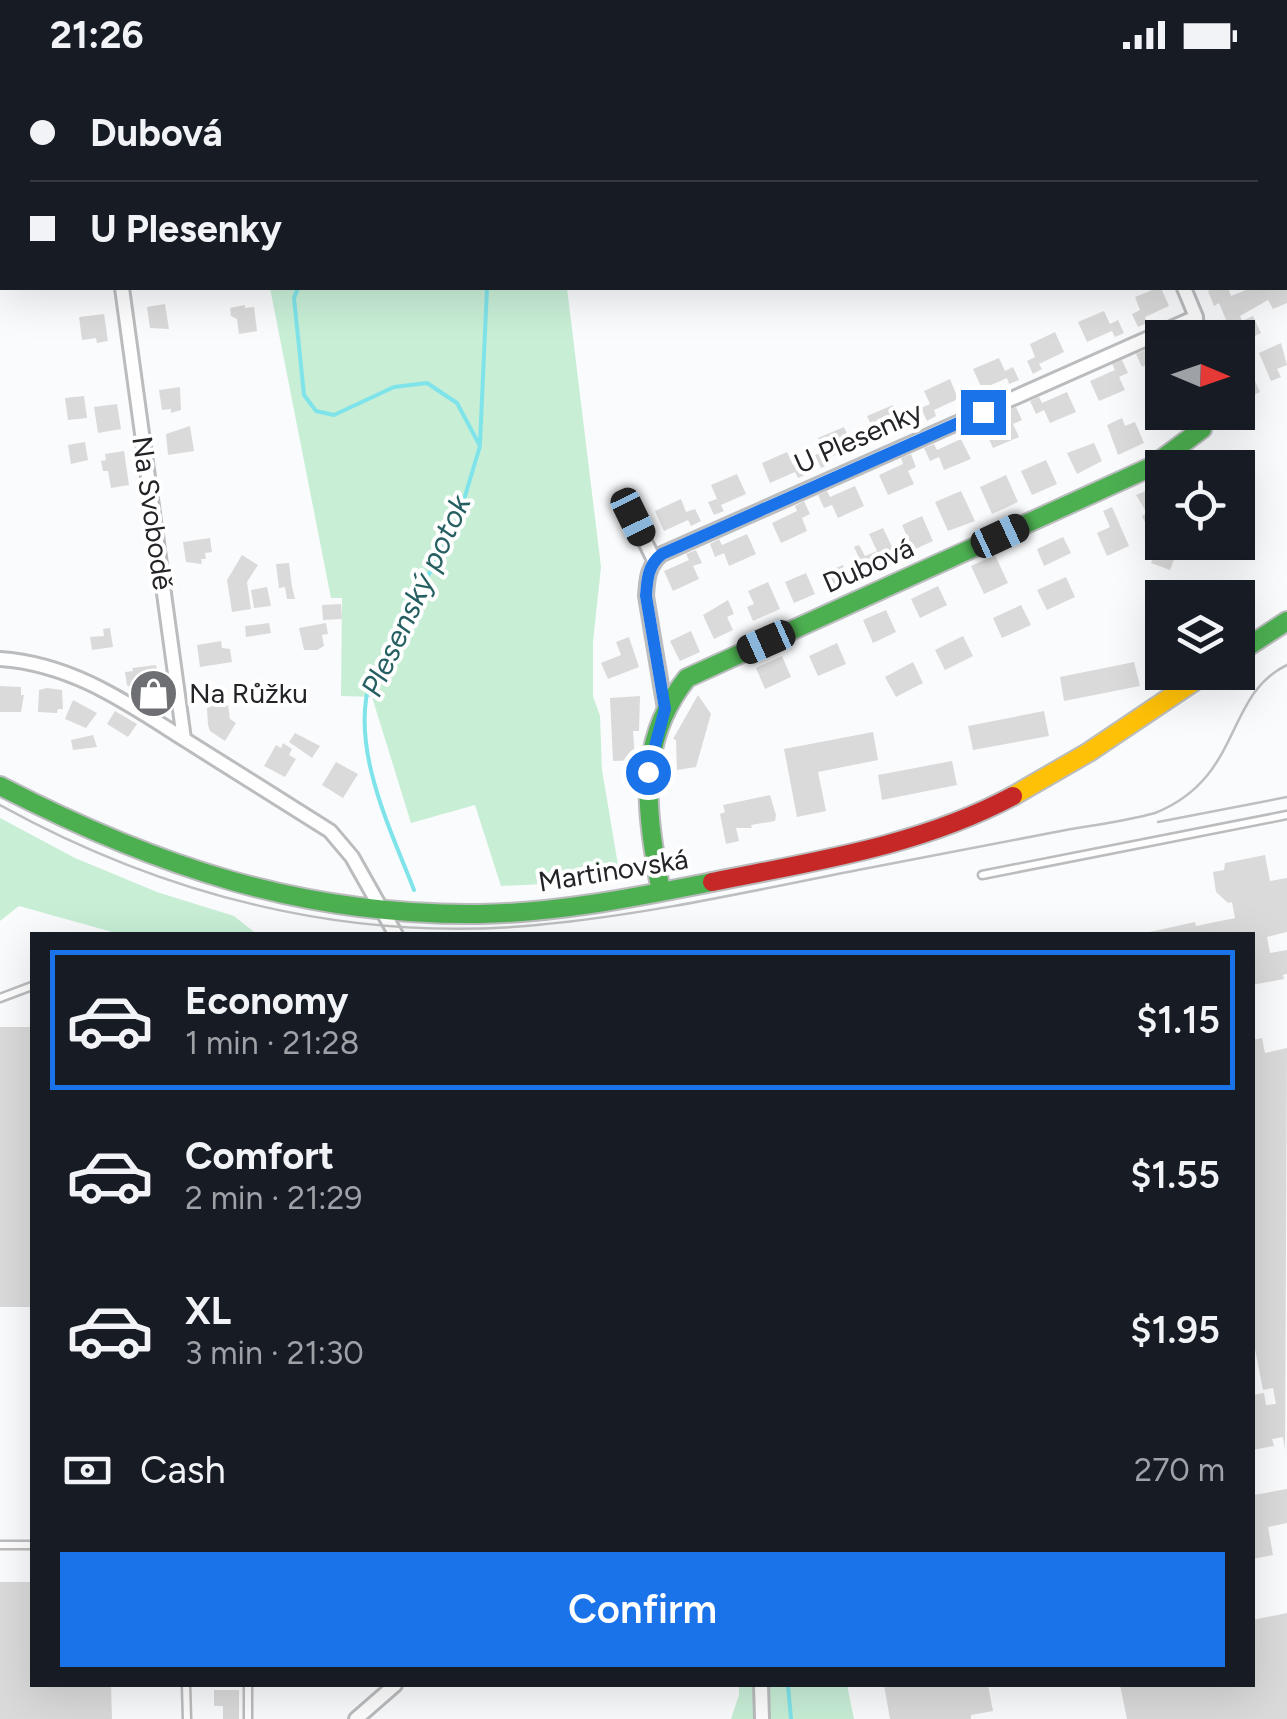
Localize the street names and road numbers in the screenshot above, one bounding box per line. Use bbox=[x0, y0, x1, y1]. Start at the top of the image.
street label: U Plesenky bbox=[789, 394, 928, 480]
street label: Na Svobodě bbox=[125, 434, 181, 592]
street label: Dubová bbox=[817, 530, 919, 600]
street label: Martinovská bbox=[536, 841, 690, 899]

